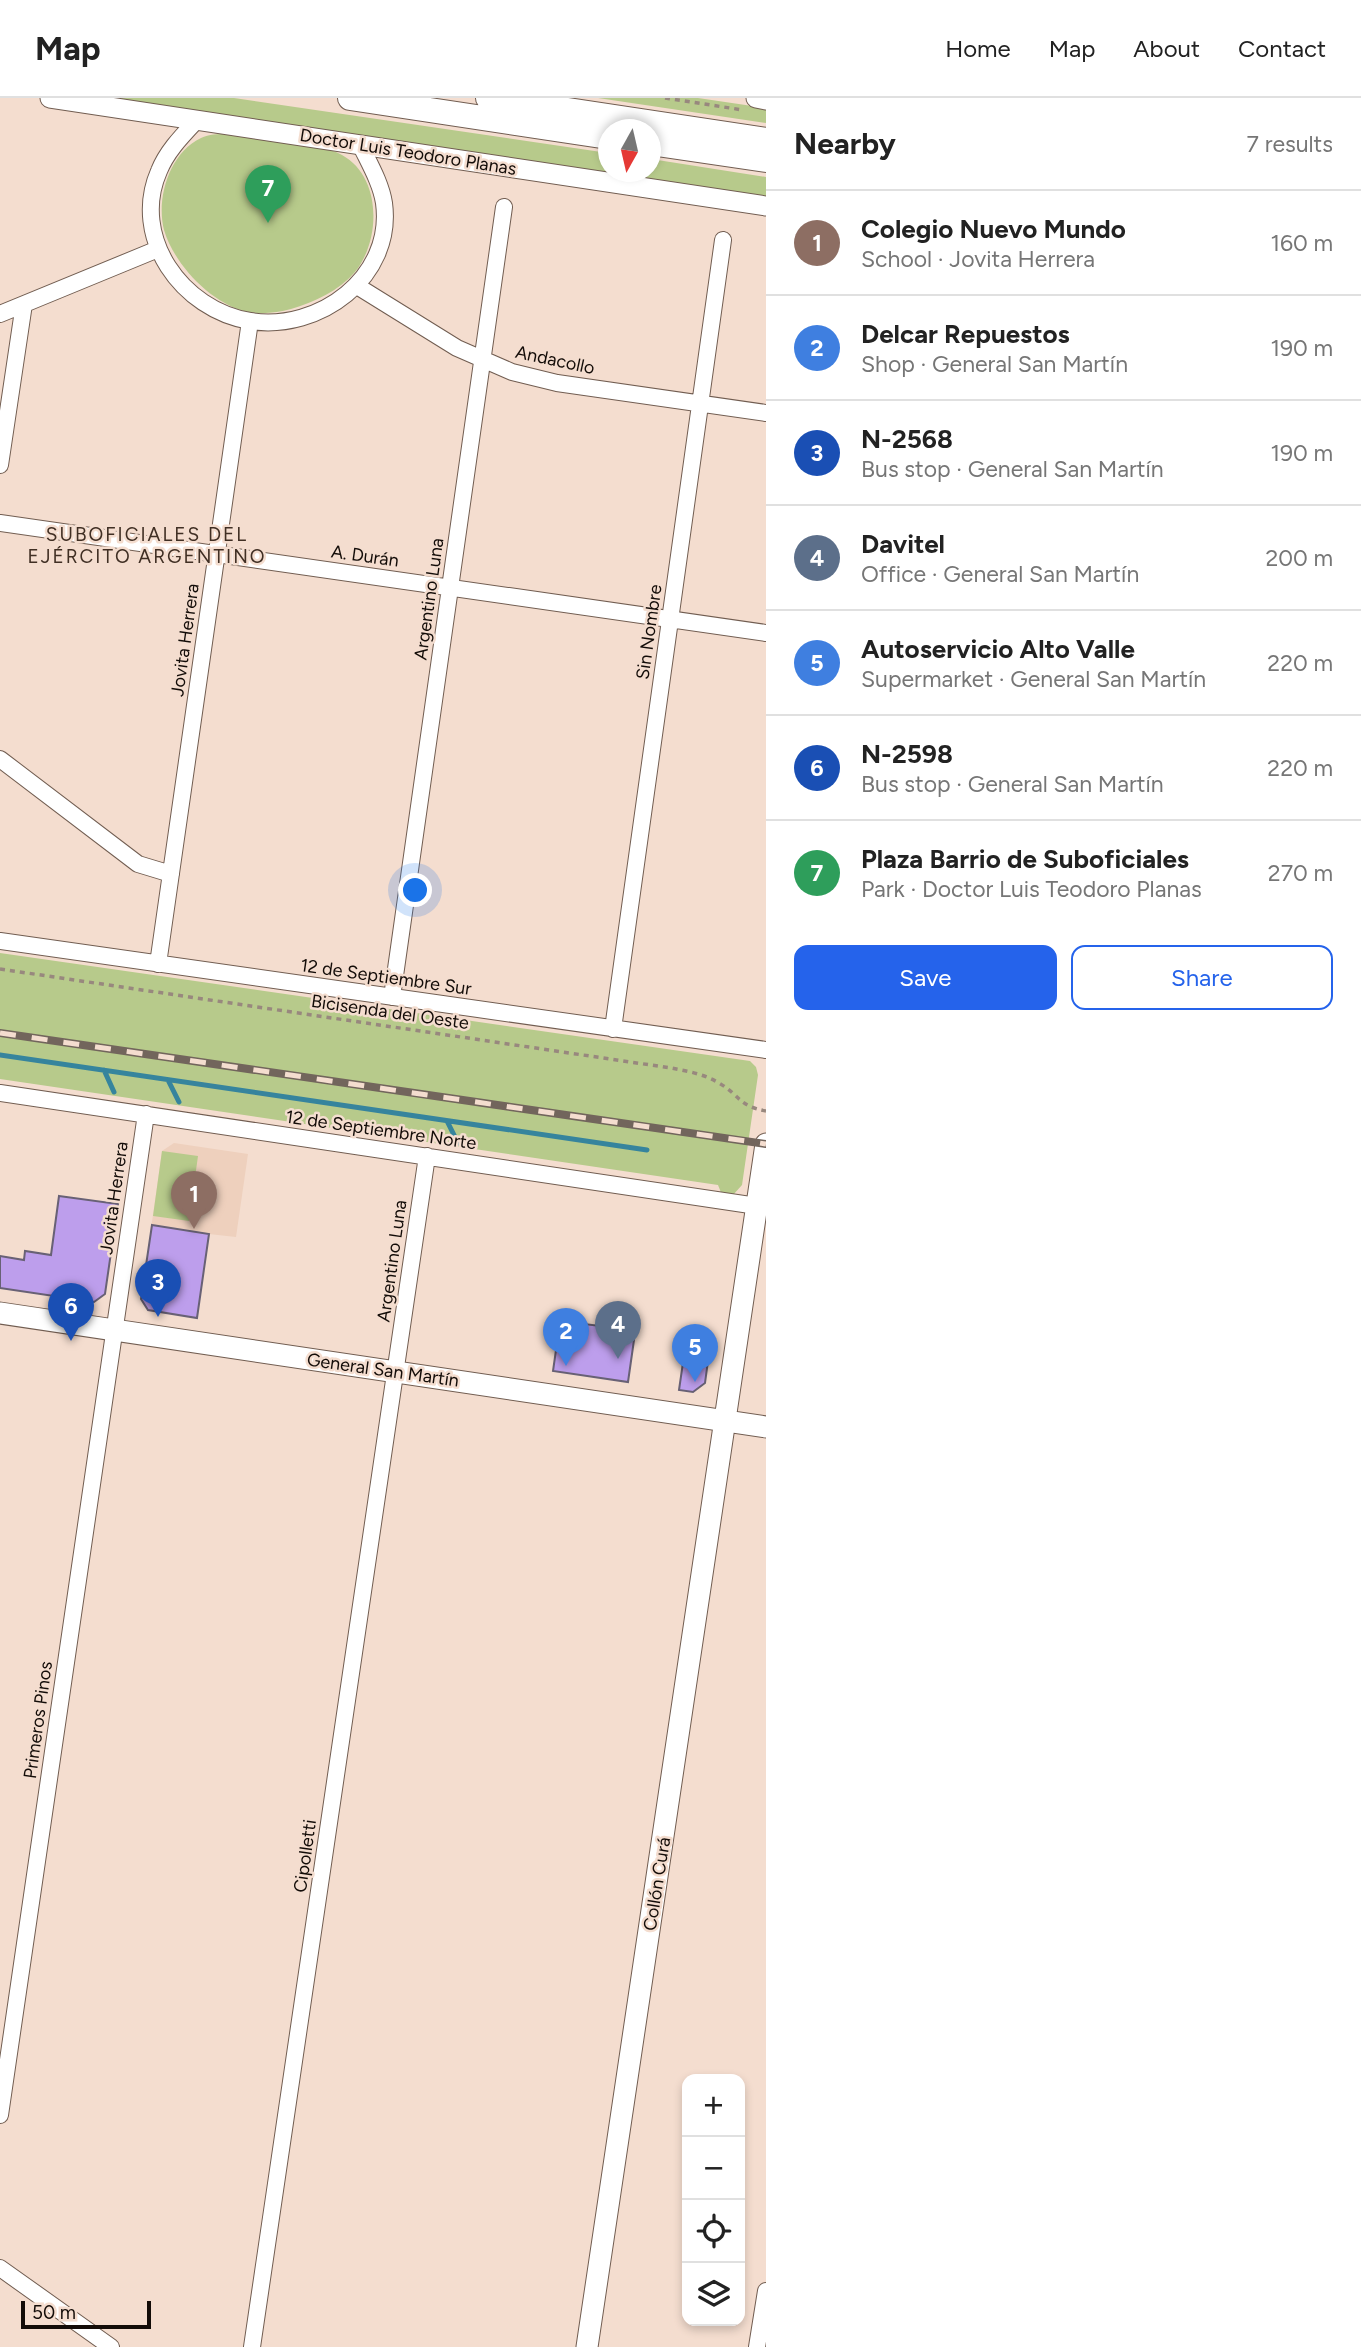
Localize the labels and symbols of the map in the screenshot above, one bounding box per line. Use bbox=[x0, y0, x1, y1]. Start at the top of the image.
north arrow bbox=[598, 119, 661, 182]
street label: Doctor Luis Teodoro Planas bbox=[298, 124, 518, 180]
pin: 7 bbox=[245, 165, 291, 223]
street label: Andacollo bbox=[513, 341, 597, 379]
district label: SUBOFICIALES DEL EJÉRCITO ARGENTINO bbox=[27, 523, 267, 568]
street label: Argentino Luna bbox=[410, 536, 448, 662]
street label: A. Durán bbox=[330, 540, 400, 572]
street label: Jovita Herrera bbox=[166, 582, 204, 698]
street label: Sin Nombre bbox=[631, 583, 667, 681]
your location bbox=[398, 873, 432, 907]
street label: 12 de Septiembre Sur bbox=[299, 954, 473, 1000]
street label: Bicisenda del Oeste bbox=[310, 990, 470, 1034]
street label: 12 de Septiembre Norte bbox=[284, 1106, 478, 1154]
street label: Jovita Herrera bbox=[95, 1140, 133, 1256]
pin: 1 bbox=[171, 1171, 217, 1229]
street label: Argentino Luna bbox=[373, 1198, 411, 1324]
pin: 3 bbox=[135, 1259, 181, 1317]
pin: 6 bbox=[48, 1283, 94, 1341]
pin: 4 bbox=[595, 1301, 641, 1359]
pin: 2 bbox=[543, 1308, 589, 1366]
pin: 5 bbox=[672, 1324, 718, 1382]
street label: General San Martín bbox=[306, 1348, 460, 1392]
street label: Primeros Pinos bbox=[19, 1660, 57, 1780]
street label: Cipolletti bbox=[289, 1818, 321, 1894]
street label: Collón Curá bbox=[639, 1836, 675, 1932]
scale bar bbox=[21, 2298, 150, 2330]

